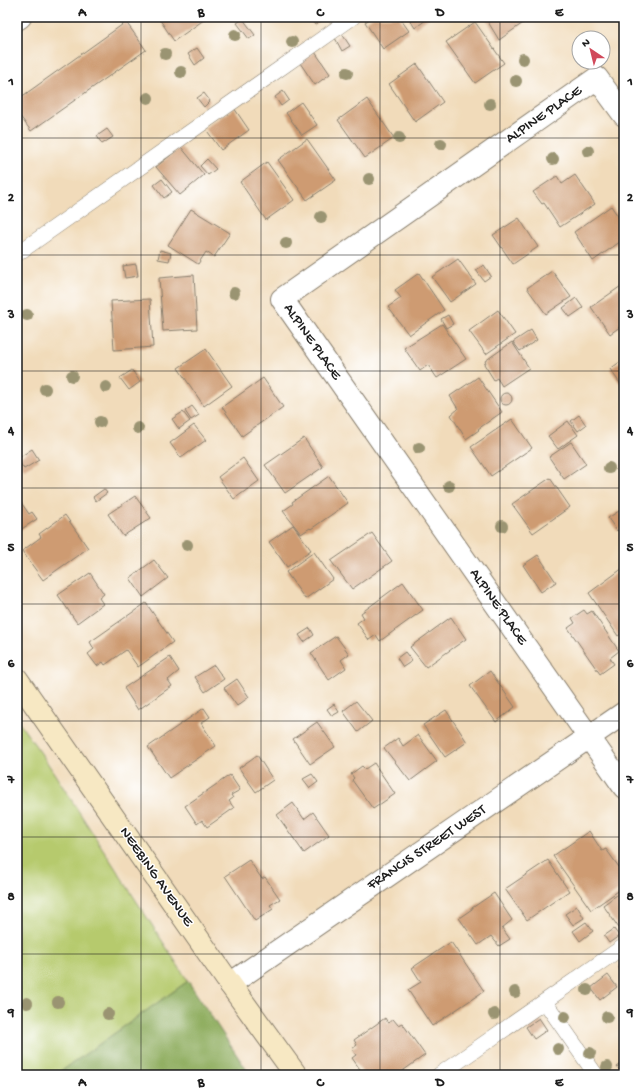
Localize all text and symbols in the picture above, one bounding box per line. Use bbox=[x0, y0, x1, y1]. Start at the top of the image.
text: A bbox=[77, 6, 87, 21]
text: B bbox=[197, 6, 206, 21]
text: C bbox=[315, 6, 325, 21]
text: D bbox=[435, 6, 445, 21]
text: E bbox=[555, 6, 564, 21]
north arrow bbox=[571, 30, 611, 70]
text: N bbox=[580, 36, 593, 50]
text: 1 bbox=[7, 75, 14, 90]
text: 1 bbox=[626, 75, 633, 90]
street label: ALPINE PLACE bbox=[502, 82, 586, 148]
text: 2 bbox=[8, 191, 15, 206]
text: 2 bbox=[627, 191, 634, 206]
street label: ALPINE PLACE bbox=[279, 300, 345, 384]
text: 3 bbox=[7, 308, 15, 323]
text: 3 bbox=[626, 308, 634, 323]
text: 4 bbox=[7, 424, 15, 439]
text: 4 bbox=[626, 424, 634, 439]
text: 5 bbox=[8, 541, 15, 556]
text: 5 bbox=[627, 541, 634, 556]
street label: ALPINE PLACE bbox=[465, 565, 531, 649]
text: 6 bbox=[8, 657, 15, 672]
text: 6 bbox=[627, 657, 634, 672]
text: 7 bbox=[7, 773, 16, 788]
text: 7 bbox=[626, 773, 635, 788]
street label: FRANCIS STREET WEST bbox=[363, 801, 491, 895]
street label: NEEBING AVENUE bbox=[115, 824, 197, 931]
text: 8 bbox=[7, 890, 15, 905]
text: 8 bbox=[626, 890, 634, 905]
text: 9 bbox=[7, 1006, 15, 1021]
text: 9 bbox=[626, 1006, 634, 1021]
text: A bbox=[77, 1076, 87, 1091]
text: B bbox=[197, 1076, 206, 1091]
text: C bbox=[315, 1076, 325, 1091]
text: D bbox=[435, 1076, 445, 1091]
text: E bbox=[555, 1076, 564, 1091]

